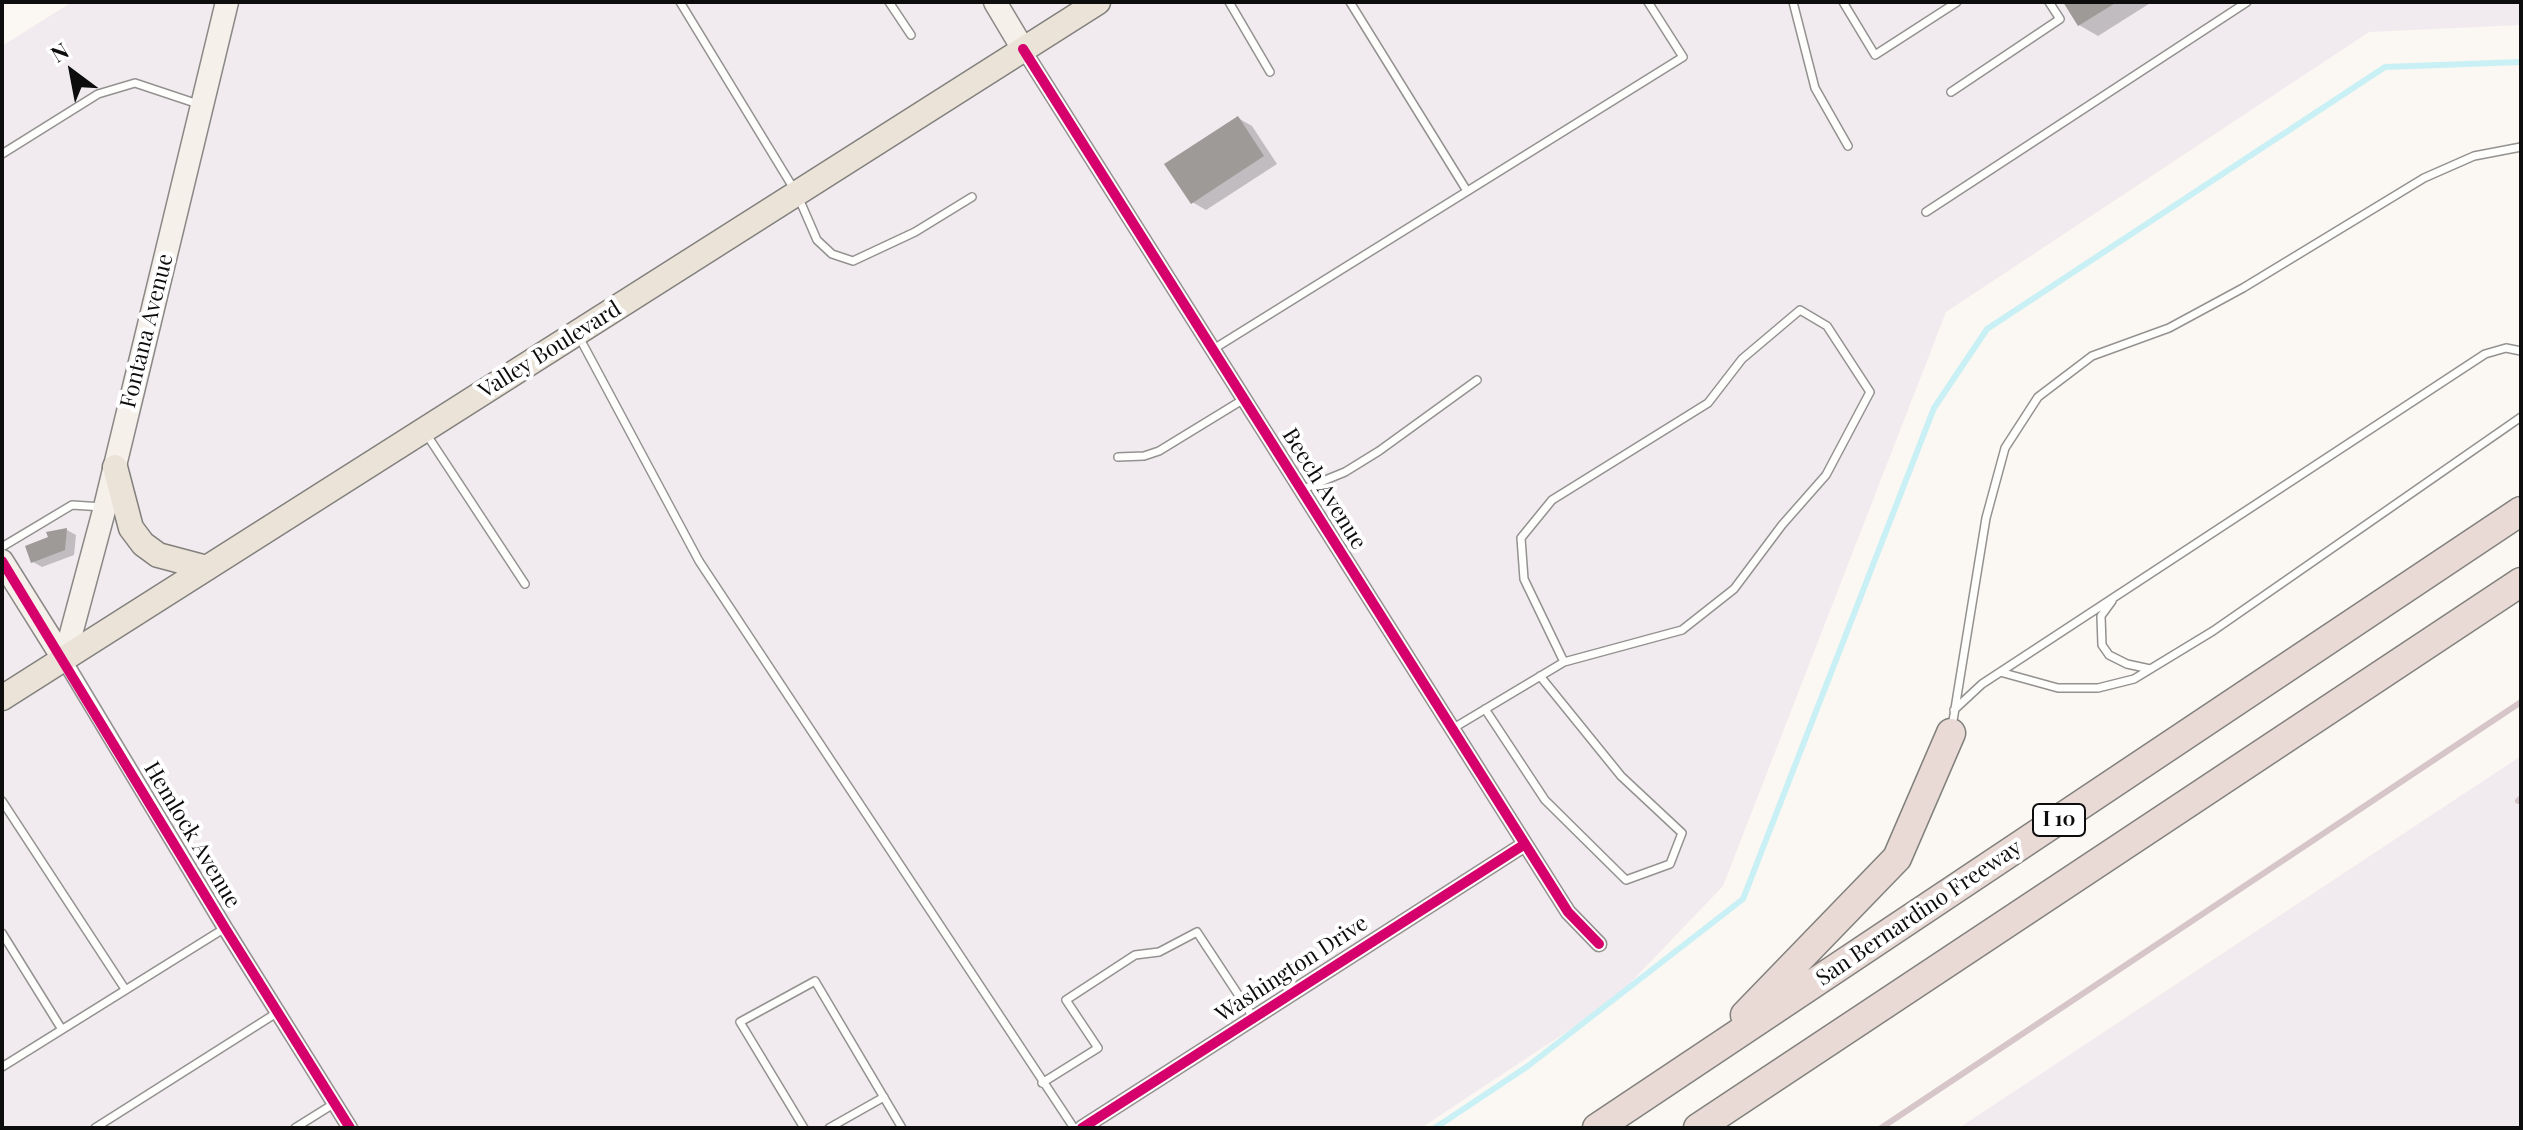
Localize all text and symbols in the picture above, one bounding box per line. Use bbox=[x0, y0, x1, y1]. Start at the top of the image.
north arrow bbox=[32, 32, 112, 112]
text: N bbox=[45, 35, 74, 69]
street label: Fontana Avenue bbox=[115, 251, 179, 411]
street label: Valley Boulevard bbox=[474, 296, 626, 404]
street label: Beech Avenue bbox=[1276, 424, 1372, 554]
street label: Hemlock Avenue bbox=[138, 757, 246, 913]
road number: I 10 bbox=[2033, 804, 2085, 836]
street label: San Bernardino Freeway bbox=[1811, 834, 2027, 992]
street label: Washington Drive bbox=[1211, 910, 1373, 1028]

